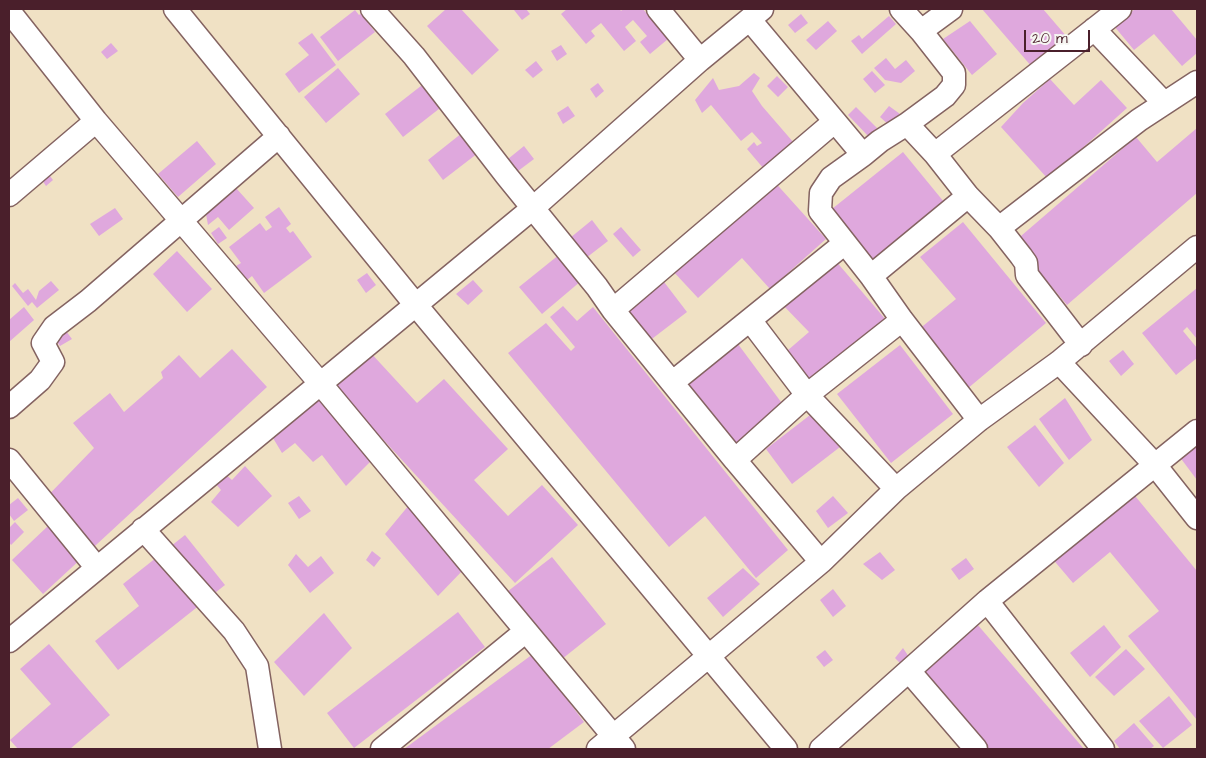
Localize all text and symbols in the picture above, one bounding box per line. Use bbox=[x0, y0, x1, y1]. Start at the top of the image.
scale bar bbox=[1026, 20, 1092, 52]
text: 20 m bbox=[1032, 28, 1068, 49]

